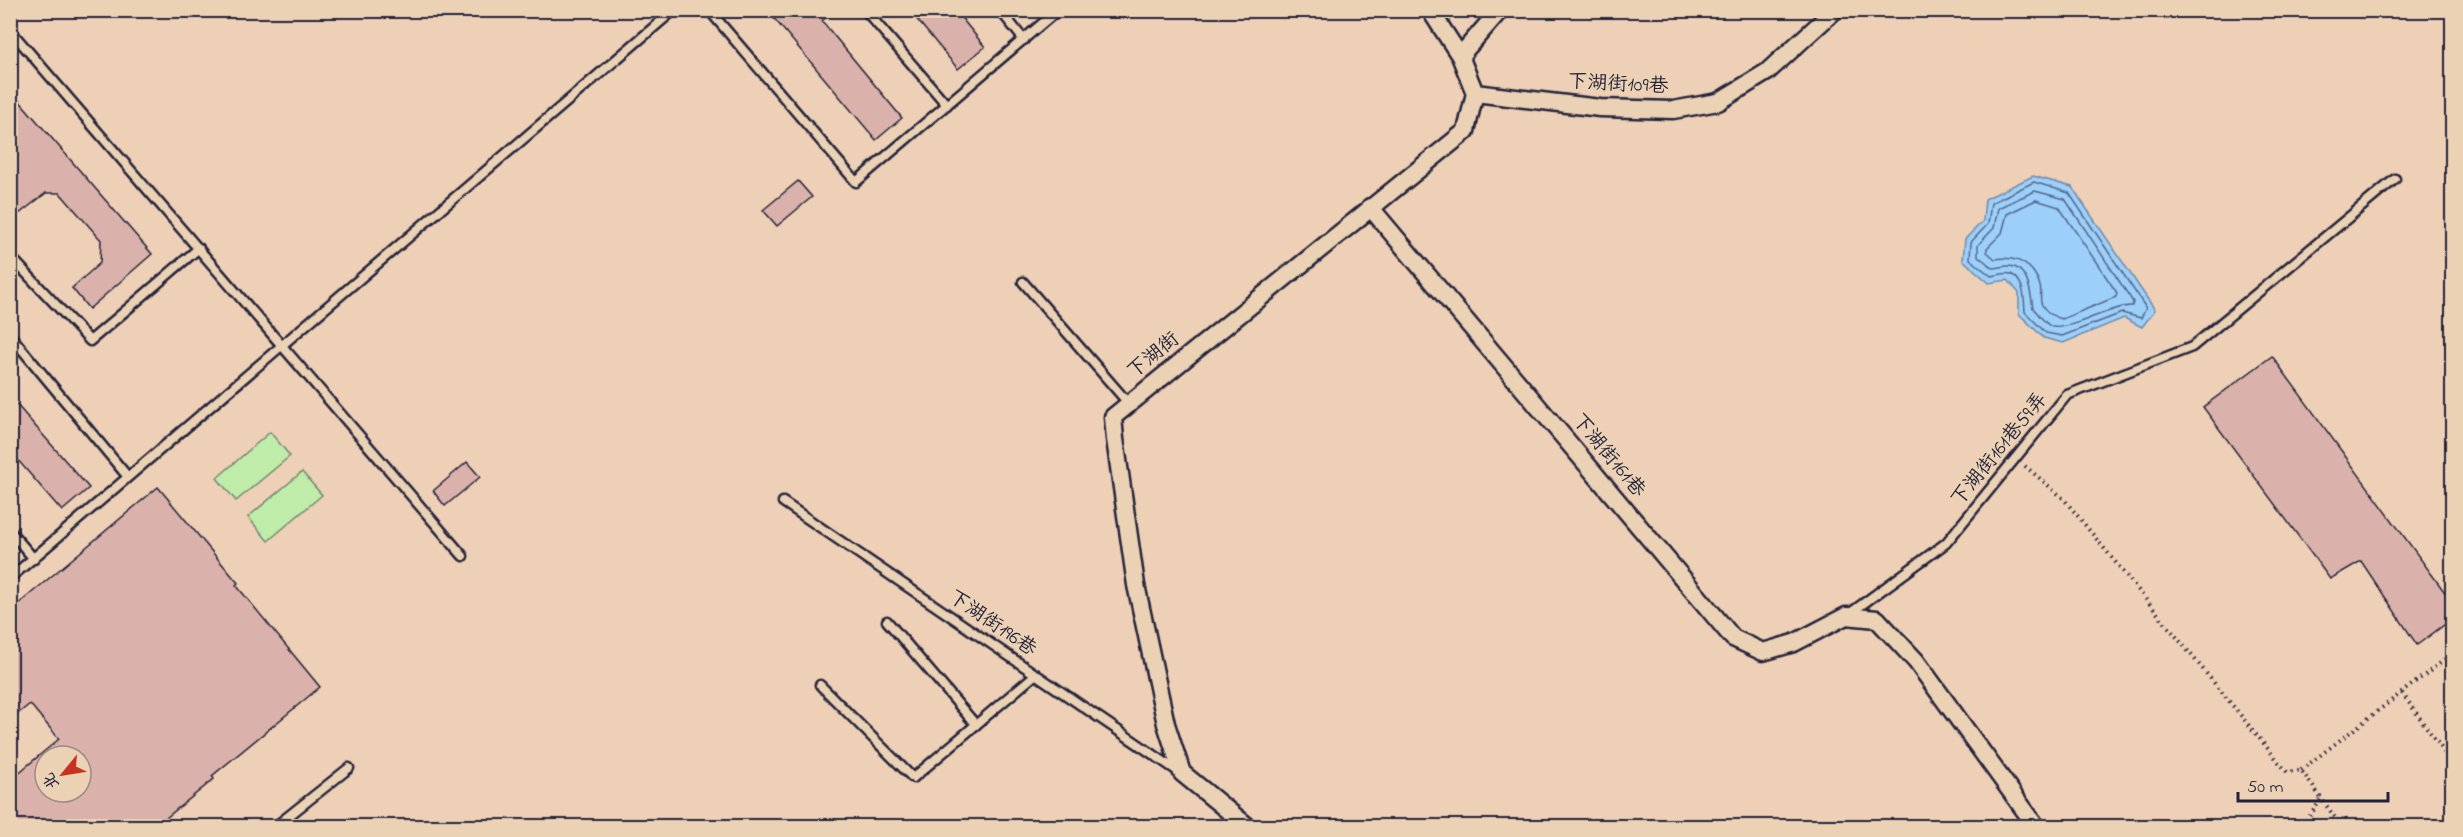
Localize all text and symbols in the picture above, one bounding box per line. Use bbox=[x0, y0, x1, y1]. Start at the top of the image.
street label: 下湖街109巷 bbox=[1567, 68, 1670, 102]
street label: 下湖街 bbox=[1122, 326, 1186, 386]
street label: 下湖街161巷59弄 bbox=[1945, 387, 2055, 513]
street label: 下湖街161巷 bbox=[1564, 408, 1652, 505]
street label: 下湖街196巷 bbox=[942, 584, 1043, 665]
north arrow bbox=[33, 744, 93, 804]
scale bar bbox=[2238, 765, 2388, 803]
text: 北 bbox=[37, 768, 66, 793]
text: 50 m bbox=[2247, 775, 2284, 801]

